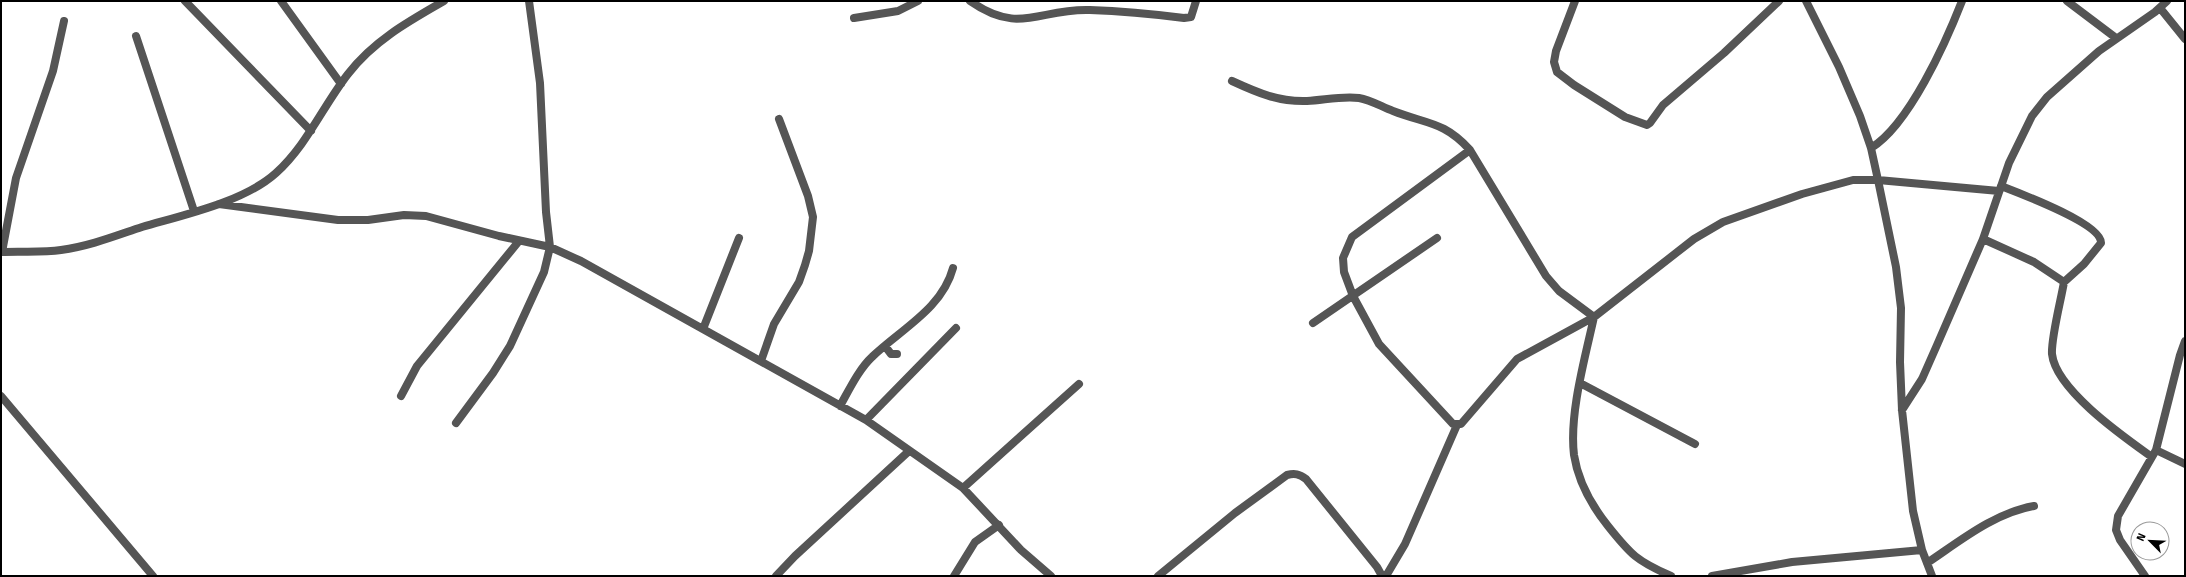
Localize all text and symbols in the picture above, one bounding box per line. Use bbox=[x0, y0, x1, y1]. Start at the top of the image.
north arrow bbox=[2130, 521, 2170, 561]
text: N bbox=[2134, 531, 2149, 543]

